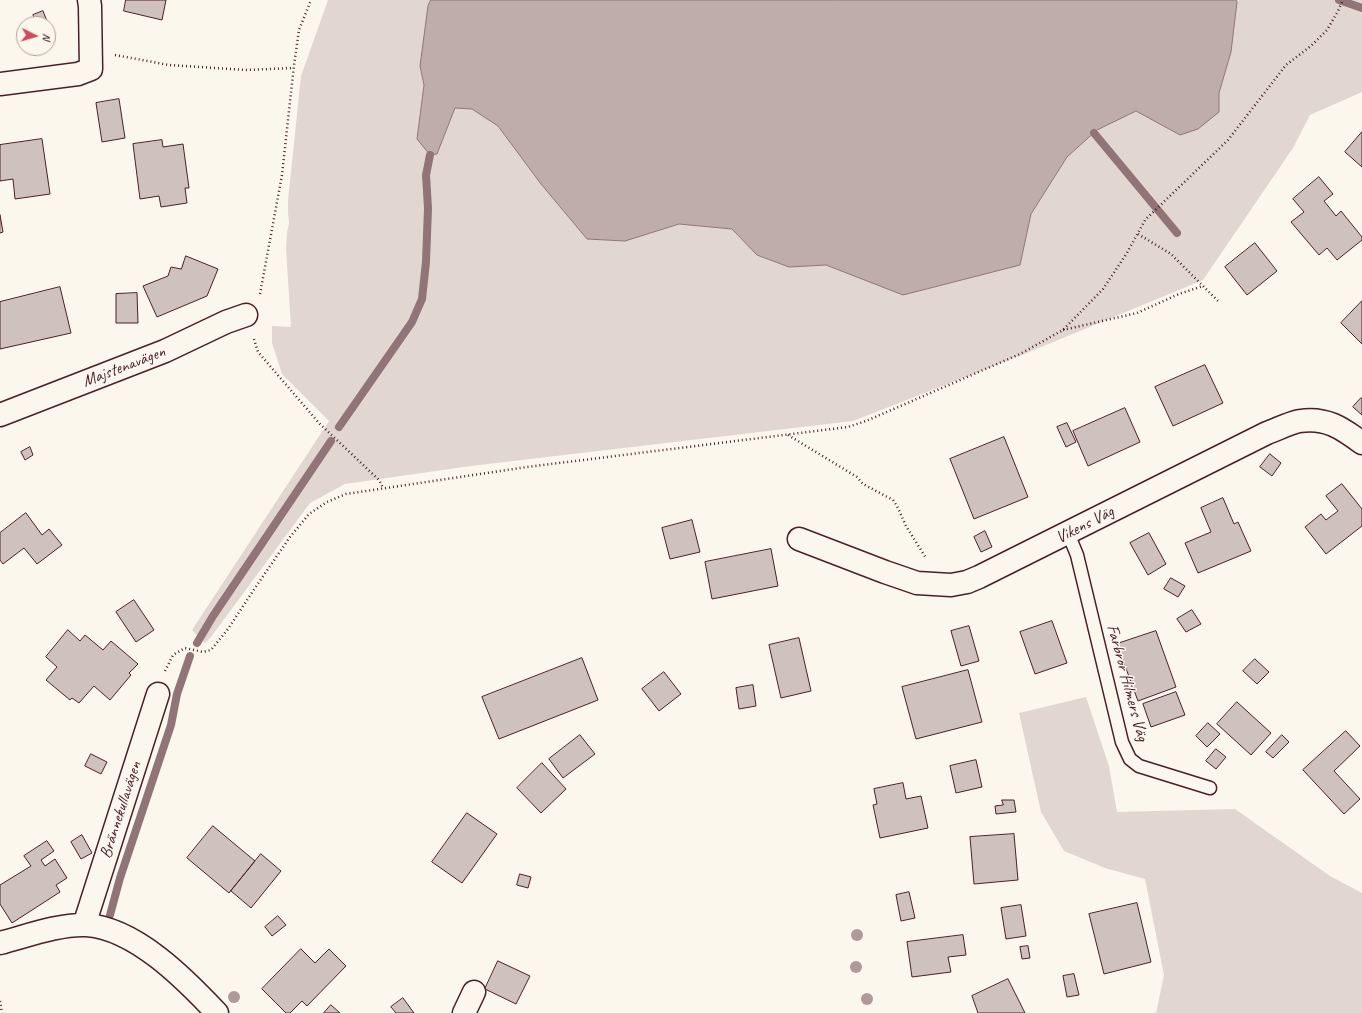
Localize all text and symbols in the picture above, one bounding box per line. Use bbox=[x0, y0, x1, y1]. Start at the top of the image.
north arrow bbox=[16, 16, 56, 56]
text: N bbox=[40, 33, 54, 41]
street label: Majstenavägen bbox=[80, 342, 168, 392]
street label: Vikens Väg bbox=[1052, 502, 1118, 548]
street label: Farbror Hilmers Väg bbox=[1102, 622, 1152, 744]
street label: Brännekullavägen bbox=[96, 759, 146, 861]

